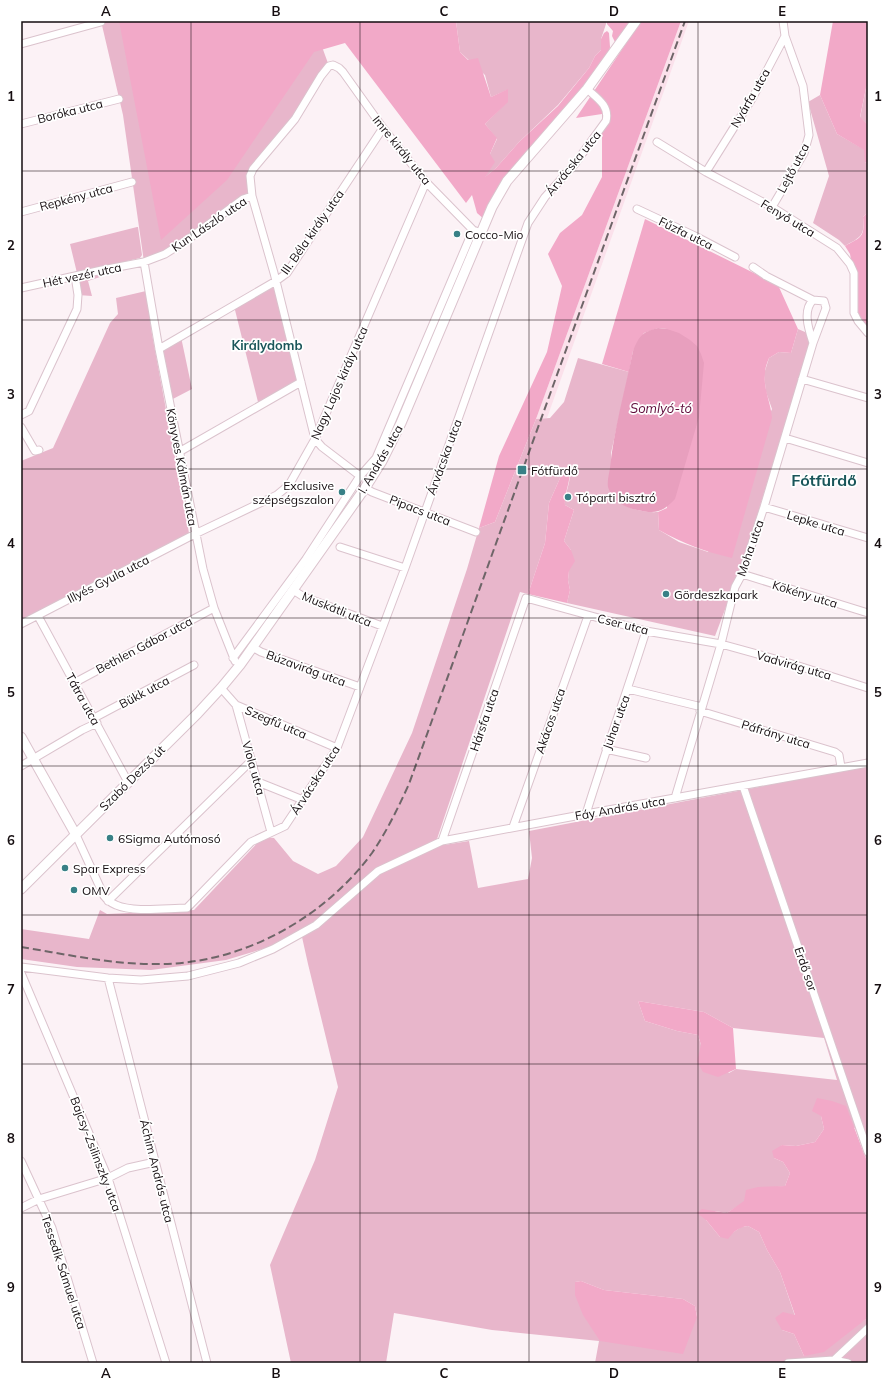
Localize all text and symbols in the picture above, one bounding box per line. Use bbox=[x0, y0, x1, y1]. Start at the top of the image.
text: A bbox=[101, 3, 111, 19]
text: B bbox=[272, 3, 281, 19]
text: C bbox=[440, 3, 449, 19]
text: D bbox=[609, 3, 619, 19]
text: E bbox=[778, 3, 786, 19]
street label: Nyárfa utca bbox=[727, 66, 773, 130]
text: 1 bbox=[7, 88, 15, 104]
text: 1 bbox=[874, 88, 882, 104]
street label: Boróka utca bbox=[36, 96, 104, 126]
street label: Imre király utca bbox=[370, 112, 434, 188]
street label: Árvácska utca bbox=[542, 127, 604, 199]
street label: Lejtő utca bbox=[774, 141, 812, 195]
street label: Repkény utca bbox=[38, 180, 114, 214]
street label: III. Béla király utca bbox=[277, 187, 347, 277]
street label: Kun László utca bbox=[169, 193, 249, 255]
street label: Fenyő utca bbox=[758, 196, 818, 240]
street label: Fűzfa utca bbox=[657, 213, 715, 253]
place label: Cocco-Mio bbox=[465, 227, 524, 242]
marker: Cocco-Mio bbox=[452, 229, 462, 239]
text: 2 bbox=[7, 237, 15, 253]
text: 2 bbox=[874, 237, 882, 253]
street label: Hét vezér utca bbox=[41, 259, 123, 291]
street label: Nagy Lajos király utca bbox=[307, 324, 371, 442]
district label: Királydomb bbox=[231, 337, 303, 354]
text: 3 bbox=[7, 386, 15, 402]
text: 3 bbox=[874, 386, 882, 402]
water label: Somlyó-tó bbox=[630, 400, 692, 416]
street label: Könyves Kálmán utca bbox=[163, 407, 201, 527]
street label: Árvácska utca bbox=[423, 417, 465, 497]
street label: I. András utca bbox=[354, 422, 406, 496]
place label: Fótfürdő bbox=[531, 463, 578, 478]
marker: Fótfürdő bbox=[516, 464, 528, 476]
district label: Fótfürdő bbox=[791, 470, 857, 490]
place label: Exclusive szépségszalon bbox=[253, 478, 334, 507]
marker: Exclusive szépségszalon bbox=[337, 487, 347, 497]
place label: Tóparti bisztró bbox=[576, 490, 656, 505]
street label: Pipacs utca bbox=[387, 491, 453, 529]
marker: Tóparti bisztró bbox=[563, 492, 573, 502]
street label: Lepke utca bbox=[785, 507, 847, 539]
street label: Moha utca bbox=[733, 518, 767, 578]
text: 4 bbox=[7, 535, 15, 551]
text: 4 bbox=[874, 535, 882, 551]
street label: Illyés Gyula utca bbox=[64, 552, 152, 606]
street label: Kökény utca bbox=[771, 577, 839, 611]
place label: Gördeszkapark bbox=[674, 587, 759, 602]
street label: Muskátli utca bbox=[300, 588, 374, 630]
marker: Gördeszkapark bbox=[661, 589, 671, 599]
street label: Cser utca bbox=[596, 610, 650, 638]
street label: Bethlen Gábor utca bbox=[93, 613, 195, 677]
street label: Búzavirág utca bbox=[264, 647, 348, 689]
street label: Vadvirág utca bbox=[755, 647, 833, 683]
street label: Tátra utca bbox=[63, 670, 103, 728]
street label: Bükk utca bbox=[116, 673, 172, 711]
text: 5 bbox=[7, 684, 15, 700]
text: 5 bbox=[874, 684, 882, 700]
street label: Akácos utca bbox=[532, 686, 568, 756]
street label: Hársfa utca bbox=[466, 687, 502, 753]
street label: Juhar utca bbox=[599, 693, 633, 751]
street label: Szegfű utca bbox=[243, 702, 309, 742]
street label: Páfrány utca bbox=[740, 716, 812, 752]
street label: Viola utca bbox=[239, 739, 269, 797]
street label: Szabó Dezső út bbox=[96, 742, 168, 814]
street label: Árvácska utca bbox=[287, 743, 343, 817]
street label: Fáy András utca bbox=[574, 793, 666, 823]
place label: 6Sigma Autómosó bbox=[118, 831, 221, 846]
text: 6 bbox=[7, 832, 15, 848]
text: 6 bbox=[874, 832, 882, 848]
marker: 6Sigma Autómosó bbox=[105, 833, 115, 843]
place label: Spar Express bbox=[73, 861, 146, 876]
marker: Spar Express bbox=[60, 863, 70, 873]
place label: OMV bbox=[82, 883, 111, 898]
marker: OMV bbox=[69, 885, 79, 895]
street label: Erdő sor bbox=[791, 945, 821, 994]
text: 7 bbox=[7, 981, 15, 997]
text: 7 bbox=[874, 981, 882, 997]
street label: Bajcsy-Zsilinszky utca bbox=[67, 1095, 125, 1213]
street label: Áchim András utca bbox=[137, 1118, 177, 1224]
text: 8 bbox=[7, 1130, 15, 1146]
text: 8 bbox=[874, 1130, 882, 1146]
street label: Tessedik Sámuel utca bbox=[38, 1213, 90, 1331]
text: 9 bbox=[7, 1279, 15, 1295]
text: 9 bbox=[874, 1279, 882, 1295]
text: A bbox=[101, 1365, 111, 1381]
text: B bbox=[272, 1365, 281, 1381]
text: C bbox=[440, 1365, 449, 1381]
text: D bbox=[609, 1365, 619, 1381]
text: E bbox=[778, 1365, 786, 1381]

